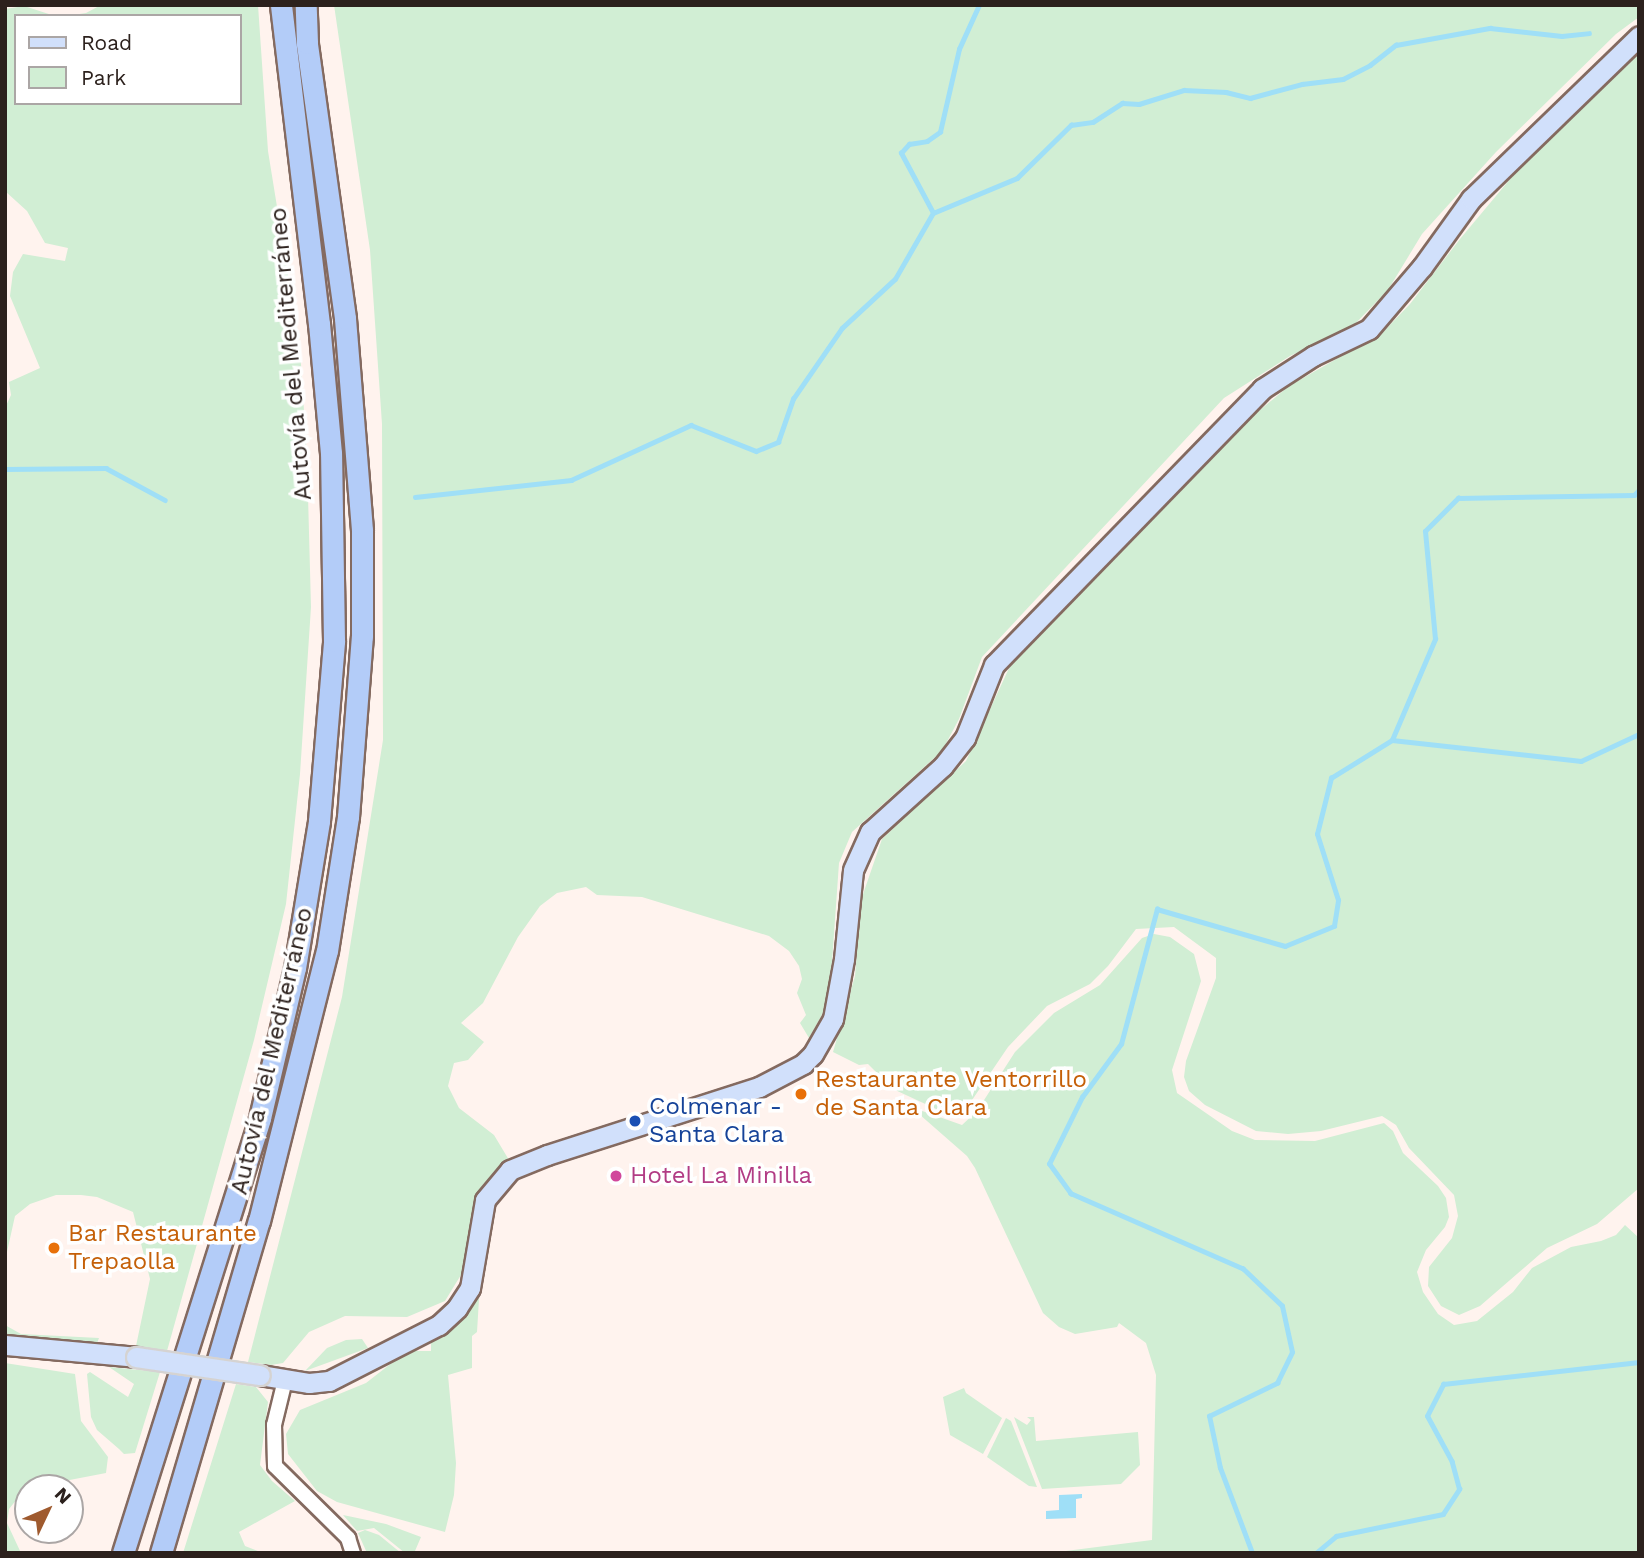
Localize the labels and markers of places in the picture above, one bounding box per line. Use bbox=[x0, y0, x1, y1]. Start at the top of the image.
place label: Restaurante Ventorrillo de Santa Clara bbox=[815, 1066, 1088, 1122]
marker: Restaurante Ventorrillo de Santa Clara bbox=[793, 1086, 809, 1102]
place label: Colmenar - Santa Clara bbox=[649, 1093, 785, 1149]
marker: Colmenar - Santa Clara bbox=[627, 1113, 643, 1129]
place label: Hotel La Minilla bbox=[630, 1162, 814, 1190]
marker: Hotel La Minilla bbox=[608, 1168, 624, 1184]
place label: Bar Restaurante Trepaolla bbox=[68, 1220, 257, 1276]
marker: Bar Restaurante Trepaolla bbox=[46, 1240, 62, 1256]

